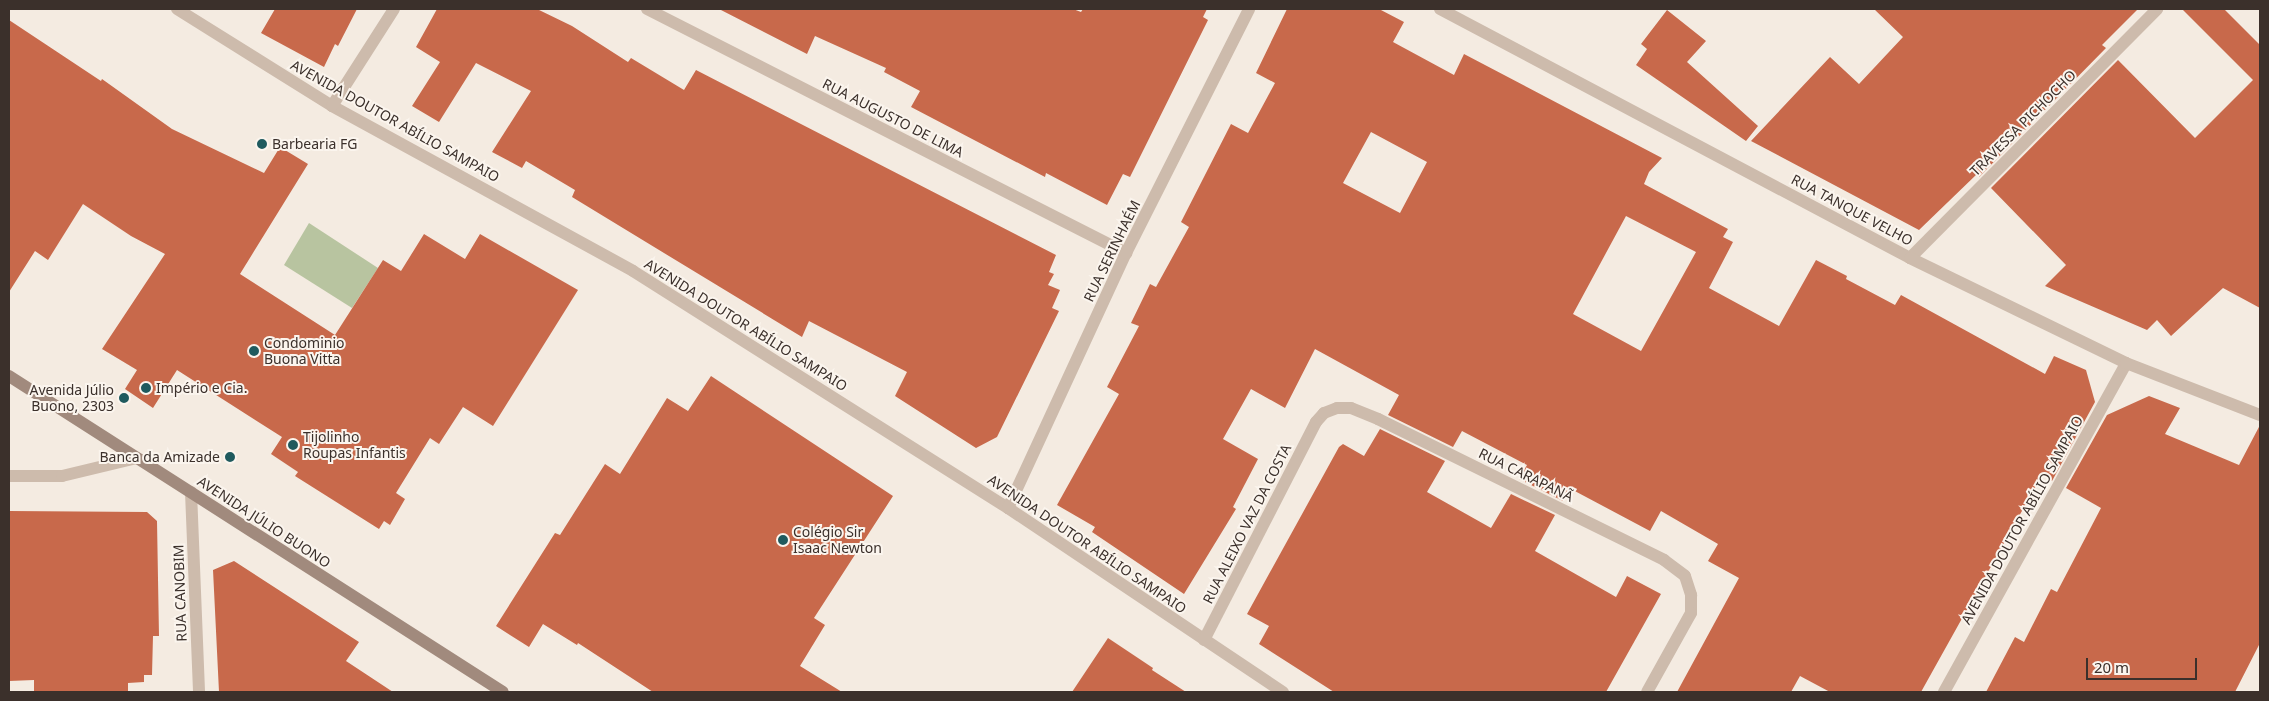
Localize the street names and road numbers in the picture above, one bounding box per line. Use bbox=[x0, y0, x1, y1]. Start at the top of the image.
street label: AVENIDA DOUTOR ABÍLIO SAMPAIO bbox=[288, 56, 502, 186]
street label: TRAVESSA PICHOCHO bbox=[1967, 67, 2079, 179]
street label: RUA AUGUSTO DE LIMA bbox=[820, 75, 966, 161]
street label: RUA TANQUE VELHO bbox=[1788, 171, 1916, 249]
street label: RUA SERINHAÉM bbox=[1080, 198, 1144, 304]
street label: AVENIDA DOUTOR ABÍLIO SAMPAIO bbox=[642, 255, 850, 395]
street label: AVENIDA DOUTOR ABÍLIO SAMPAIO bbox=[1957, 413, 2087, 627]
street label: RUA ALEIXO VAZ DA COSTA bbox=[1199, 442, 1295, 606]
street label: RUA CARAPANÃ bbox=[1476, 445, 1576, 505]
street label: AVENIDA DOUTOR ABÍLIO SAMPAIO bbox=[985, 471, 1189, 617]
street label: AVENIDA JÚLIO BUONO bbox=[194, 473, 334, 571]
street label: RUA CANOBIM bbox=[170, 544, 190, 642]

